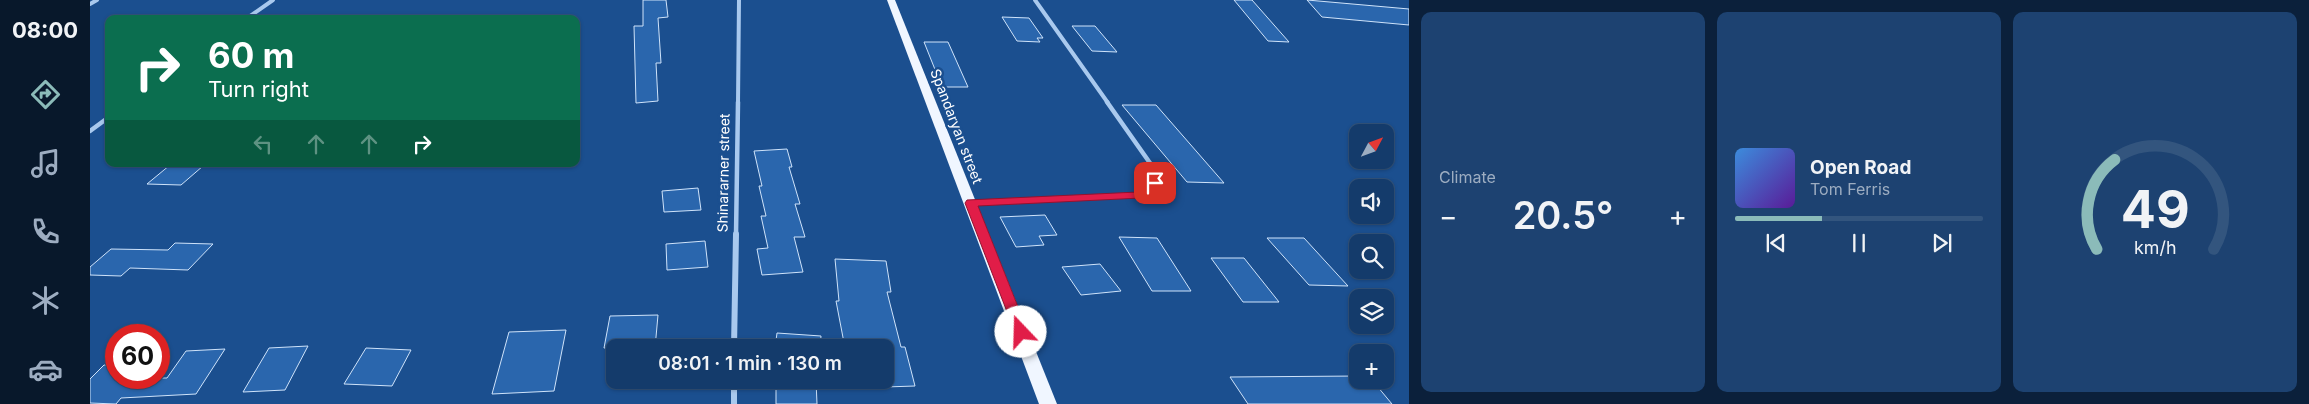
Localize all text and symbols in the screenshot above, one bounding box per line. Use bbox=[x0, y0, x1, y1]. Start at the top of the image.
text: 08:00 bbox=[12, 17, 78, 43]
text: 60 m bbox=[208, 34, 295, 76]
icon: right bbox=[125, 35, 190, 100]
street label: Spandaryan street bbox=[927, 66, 987, 186]
text: Turn right bbox=[208, 76, 309, 102]
icon: directions bbox=[28, 77, 63, 112]
street label: Shinararner street bbox=[713, 113, 733, 233]
north arrow bbox=[1349, 124, 1394, 169]
map controls bbox=[1349, 124, 1394, 389]
icon: left bbox=[249, 130, 277, 158]
icon: ahead bbox=[302, 130, 330, 158]
icon: ahead bbox=[355, 130, 383, 158]
icon: right bbox=[408, 130, 436, 158]
icon: music bbox=[28, 146, 63, 181]
text: Open Road bbox=[1810, 156, 1911, 179]
pin bbox=[1134, 162, 1176, 204]
text: Climate bbox=[1439, 167, 1496, 187]
icon: arrive bbox=[1141, 169, 1169, 197]
text: 49 bbox=[2121, 178, 2189, 241]
button: sound bbox=[1349, 179, 1394, 224]
text: Tom Ferris bbox=[1810, 179, 1890, 199]
text: 20.5° bbox=[1513, 192, 1613, 238]
text: − bbox=[1439, 199, 1458, 233]
text: + bbox=[1668, 199, 1687, 233]
icon: phone bbox=[28, 214, 63, 249]
icon: previous bbox=[1762, 229, 1790, 257]
icon: pause bbox=[1845, 229, 1873, 257]
icon: next bbox=[1928, 229, 1956, 257]
button: search bbox=[1349, 234, 1394, 279]
text: km/h bbox=[2134, 237, 2176, 258]
icon: climate bbox=[28, 283, 63, 318]
button: layers bbox=[1349, 289, 1394, 334]
position arrow bbox=[994, 305, 1046, 357]
speed limit sign: 60 bbox=[105, 324, 170, 389]
button: + bbox=[1349, 344, 1394, 389]
icon: car bbox=[28, 352, 63, 387]
text: 08:01 · 1 min · 130 m bbox=[658, 352, 842, 375]

